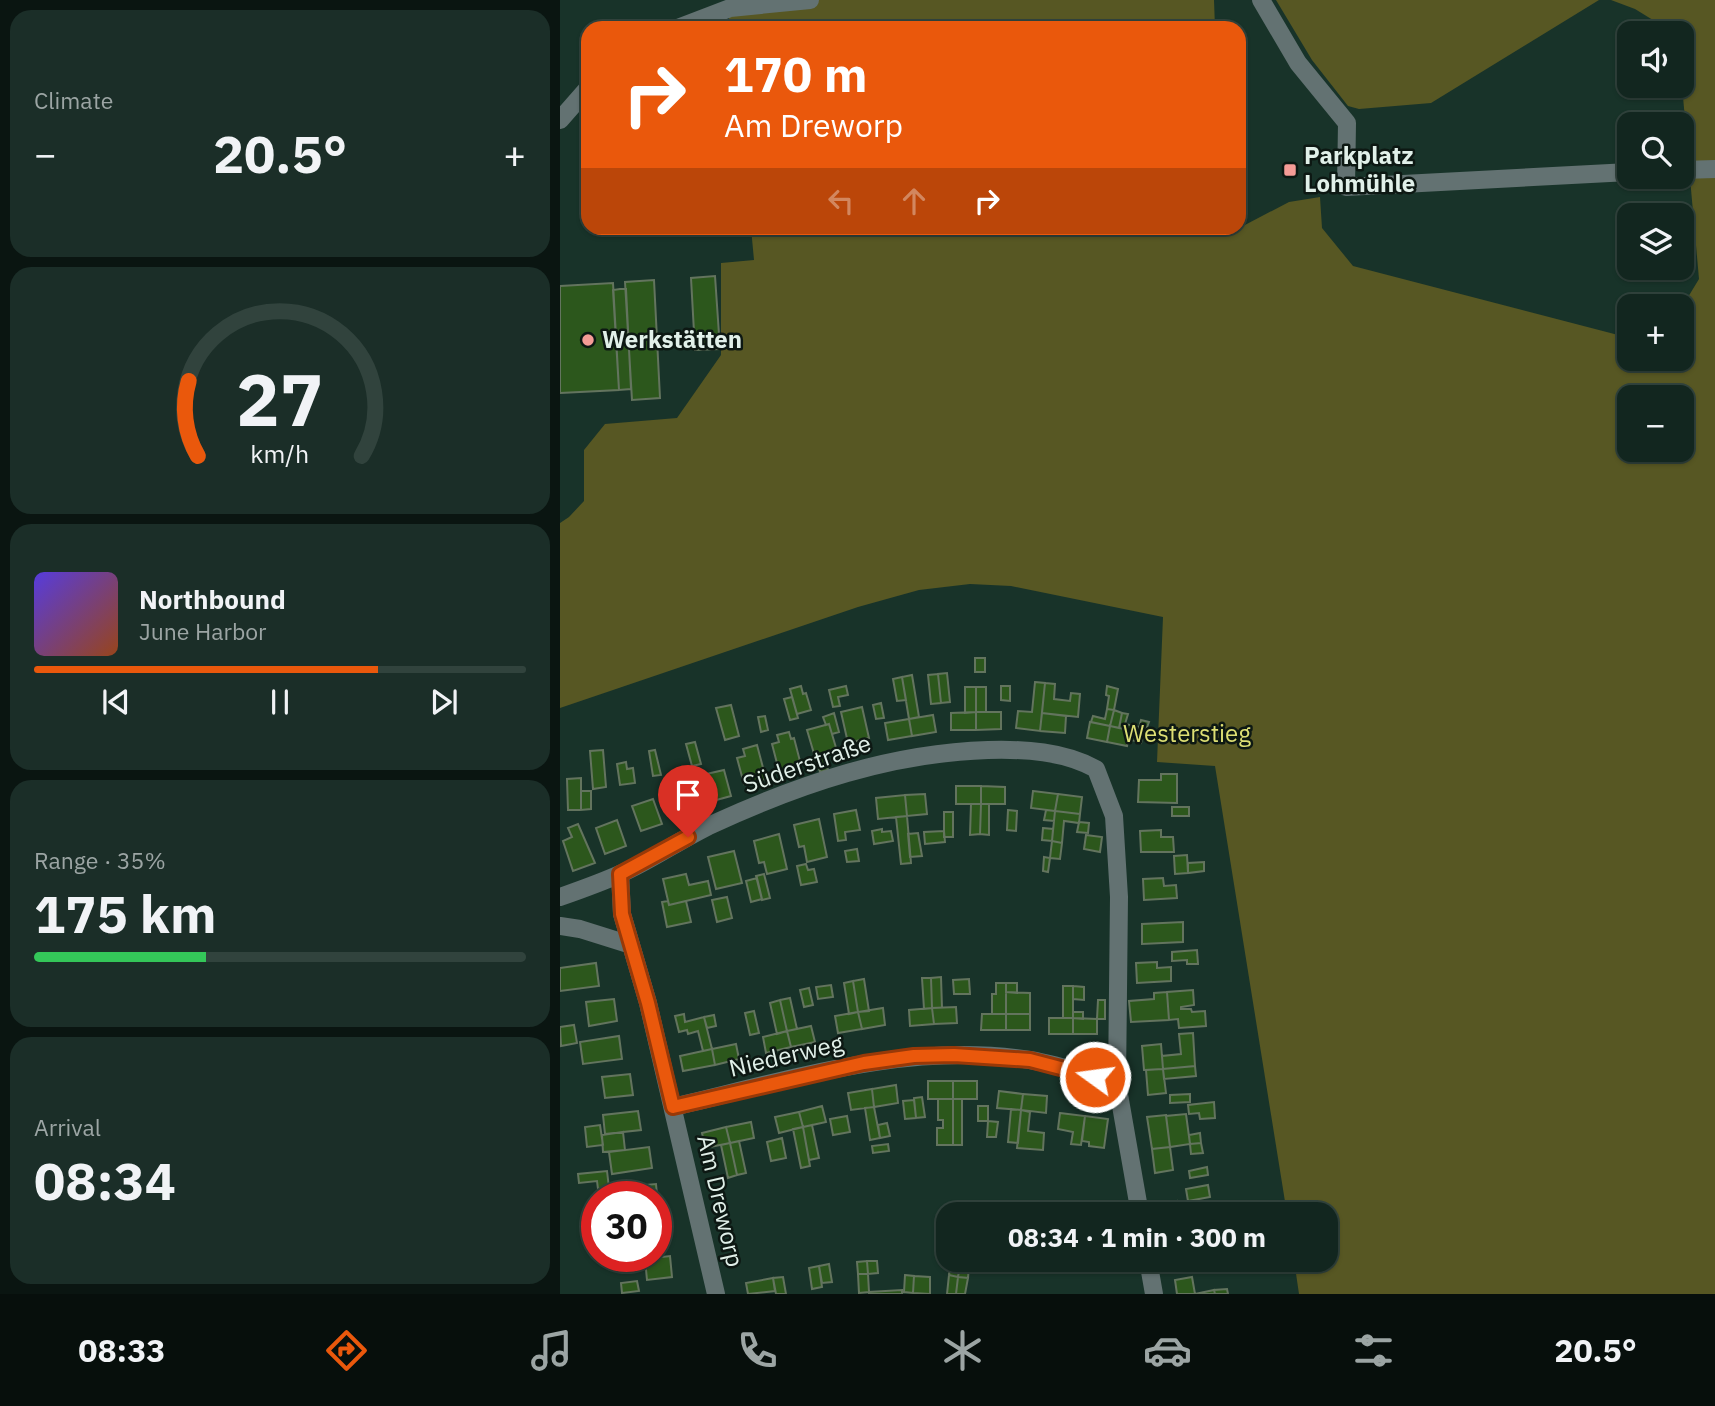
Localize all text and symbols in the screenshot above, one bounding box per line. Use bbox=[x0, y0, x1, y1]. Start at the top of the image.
map controls bbox=[1617, 21, 1694, 462]
button: sound bbox=[1617, 21, 1694, 98]
text: 170 m bbox=[724, 42, 868, 105]
icon: right bbox=[609, 49, 700, 140]
text: Climate bbox=[34, 85, 113, 115]
text: Am Dreworp bbox=[724, 104, 903, 146]
button: search bbox=[1617, 112, 1694, 189]
text: 20.5° bbox=[213, 120, 347, 187]
text: − bbox=[34, 129, 57, 178]
text: + bbox=[503, 129, 526, 178]
place label: Parkplatz Lohmühle bbox=[1304, 139, 1415, 199]
marker: Parkplatz Lohmühle bbox=[1282, 162, 1298, 178]
icon: left bbox=[822, 182, 860, 220]
icon: ahead bbox=[895, 182, 933, 220]
icon: right bbox=[968, 182, 1006, 220]
button: layers bbox=[1617, 203, 1694, 280]
button: + bbox=[1617, 294, 1694, 371]
place label: Werkstätten bbox=[602, 323, 742, 355]
marker: Werkstätten bbox=[580, 332, 596, 348]
text: 27 bbox=[236, 352, 324, 447]
button: − bbox=[1617, 385, 1694, 462]
text: km/h bbox=[251, 437, 309, 470]
text: Northbound bbox=[139, 582, 286, 616]
text: June Harbor bbox=[139, 616, 267, 646]
icon: previous bbox=[97, 683, 135, 721]
icon: pause bbox=[261, 683, 299, 721]
icon: next bbox=[425, 683, 463, 721]
park label: Westerstieg bbox=[1123, 717, 1251, 749]
street label: Süderstraße bbox=[738, 726, 875, 800]
pin bbox=[658, 765, 718, 837]
icon: arrive bbox=[669, 776, 707, 814]
text: Range · 35% bbox=[34, 845, 166, 875]
text: 175 km bbox=[34, 880, 216, 947]
street label: Niederweg bbox=[726, 1026, 846, 1084]
position arrow bbox=[1058, 1040, 1132, 1114]
text: Arrival bbox=[34, 1112, 101, 1142]
street label: Am Dreworp bbox=[690, 1132, 752, 1270]
text: 08:34 bbox=[34, 1147, 176, 1214]
speed limit sign: 30 bbox=[581, 1181, 672, 1272]
text: 08:34 · 1 min · 300 m bbox=[1008, 1220, 1266, 1254]
icon: directions bbox=[322, 1326, 371, 1375]
icon: music bbox=[527, 1326, 576, 1375]
icon: phone bbox=[733, 1326, 782, 1375]
icon: climate bbox=[938, 1326, 987, 1375]
icon: car bbox=[1143, 1326, 1192, 1375]
icon: filters bbox=[1349, 1326, 1398, 1375]
text: 08:33 bbox=[78, 1329, 166, 1371]
text: 20.5° bbox=[1554, 1329, 1637, 1371]

